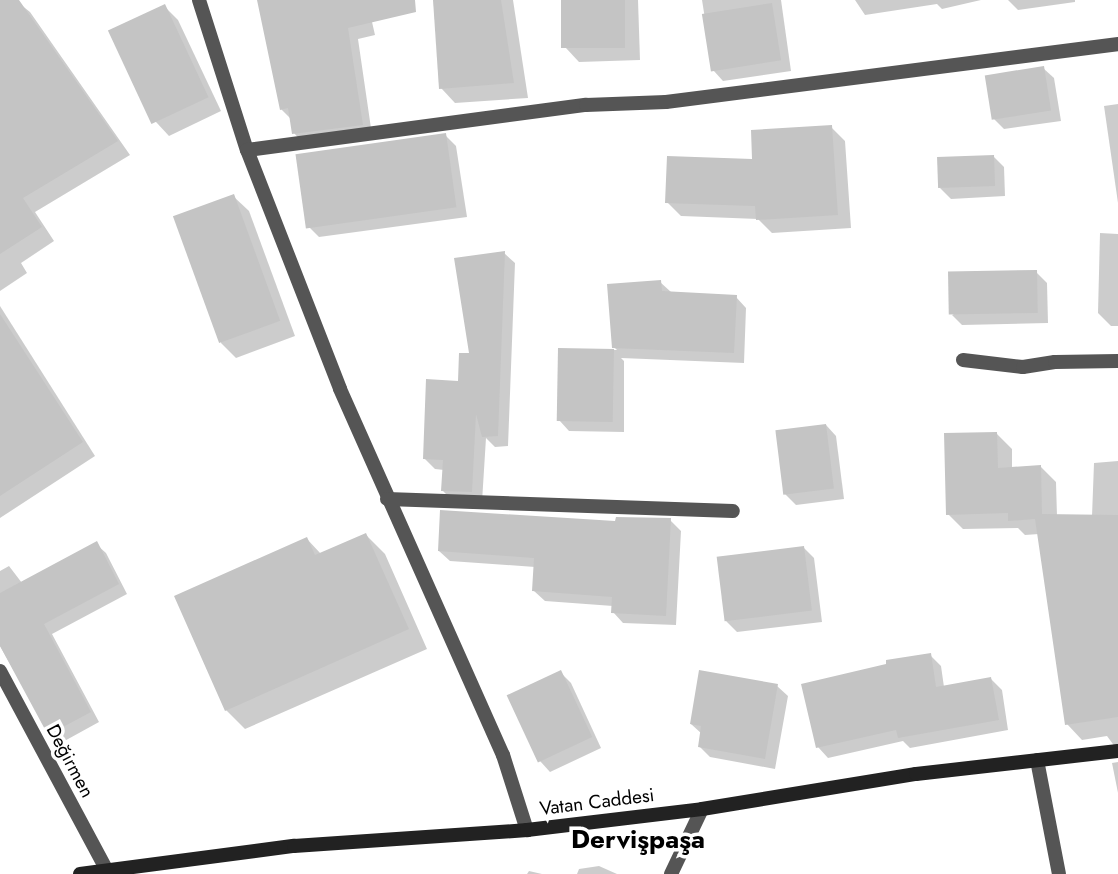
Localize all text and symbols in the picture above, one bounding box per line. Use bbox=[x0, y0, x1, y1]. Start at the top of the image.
street label: Değirmen bbox=[41, 721, 99, 801]
street label: Vatan Caddesi bbox=[538, 784, 656, 820]
district label: Dervişpaşa bbox=[571, 824, 705, 856]

